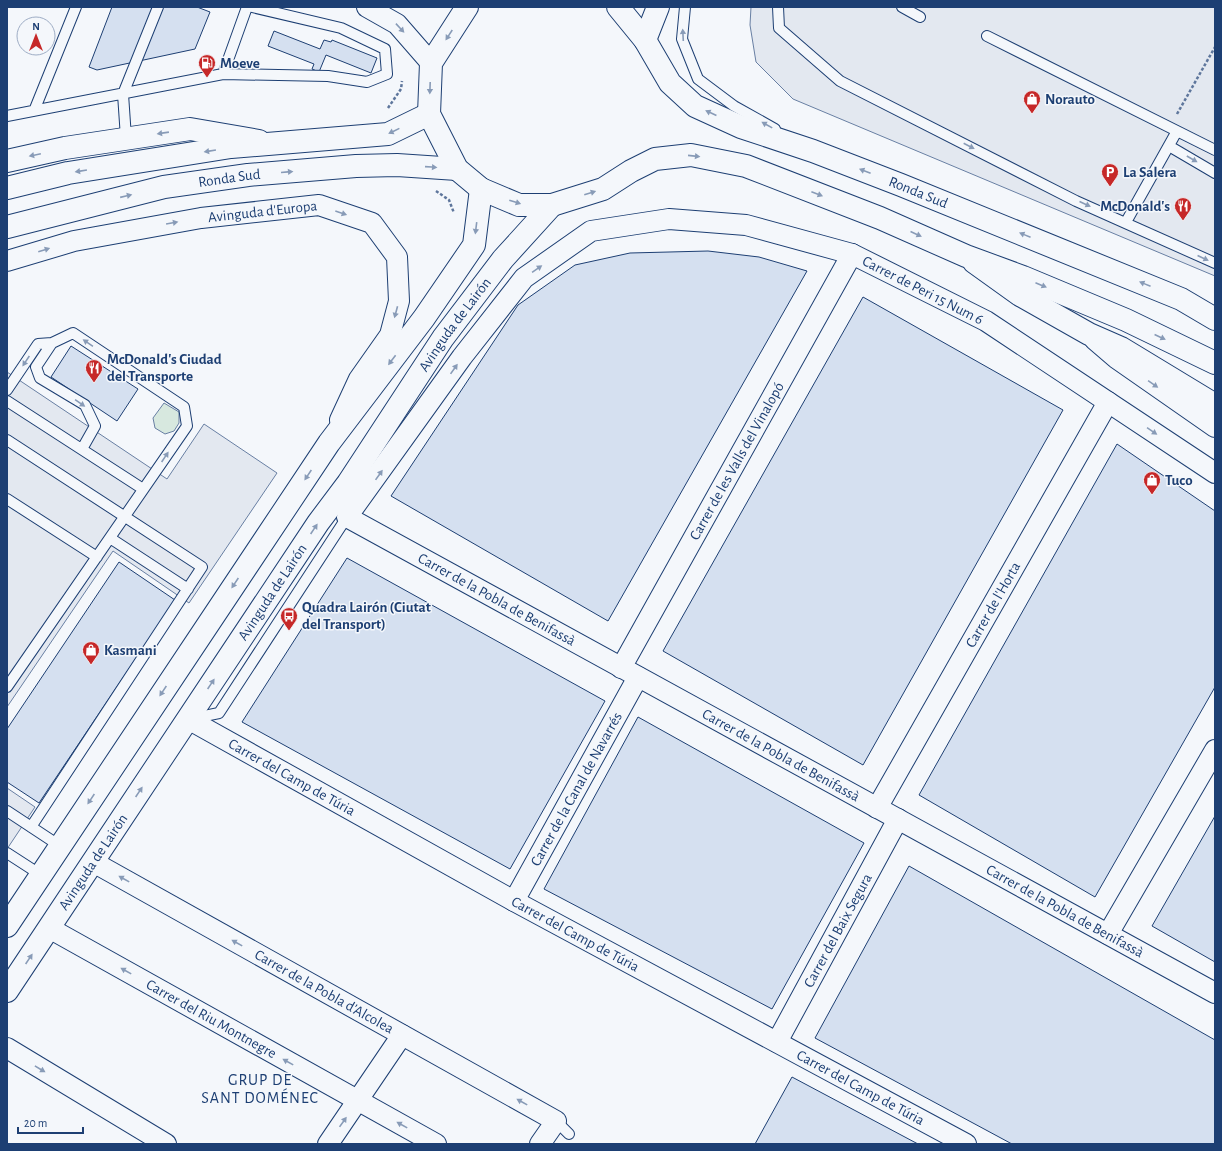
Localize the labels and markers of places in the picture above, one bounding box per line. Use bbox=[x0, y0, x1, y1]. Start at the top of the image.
fuel station icon: Moeve bbox=[197, 53, 217, 78]
place label: Moeve bbox=[220, 56, 260, 71]
shop icon: Norauto bbox=[1022, 89, 1042, 114]
place label: Norauto bbox=[1045, 92, 1095, 107]
parking icon: La Salera bbox=[1100, 162, 1120, 187]
place label: La Salera bbox=[1123, 165, 1177, 180]
restaurant icon: McDonald's bbox=[1173, 196, 1193, 221]
place label: McDonald's bbox=[1100, 199, 1170, 214]
place label: McDonald's Ciudad del Transporte bbox=[107, 352, 222, 384]
restaurant icon: McDonald's Ciudad del Transporte bbox=[84, 358, 104, 383]
shop icon: Tuco bbox=[1142, 470, 1162, 495]
place label: Tuco bbox=[1165, 473, 1193, 488]
place label: Quadra Lairón (Ciutat del Transport) bbox=[302, 600, 431, 632]
bus stop icon: Quadra Lairón (Ciutat del Transport) bbox=[279, 606, 299, 631]
shop icon: Kasmani bbox=[81, 640, 101, 665]
place label: Kasmani bbox=[104, 643, 157, 658]

